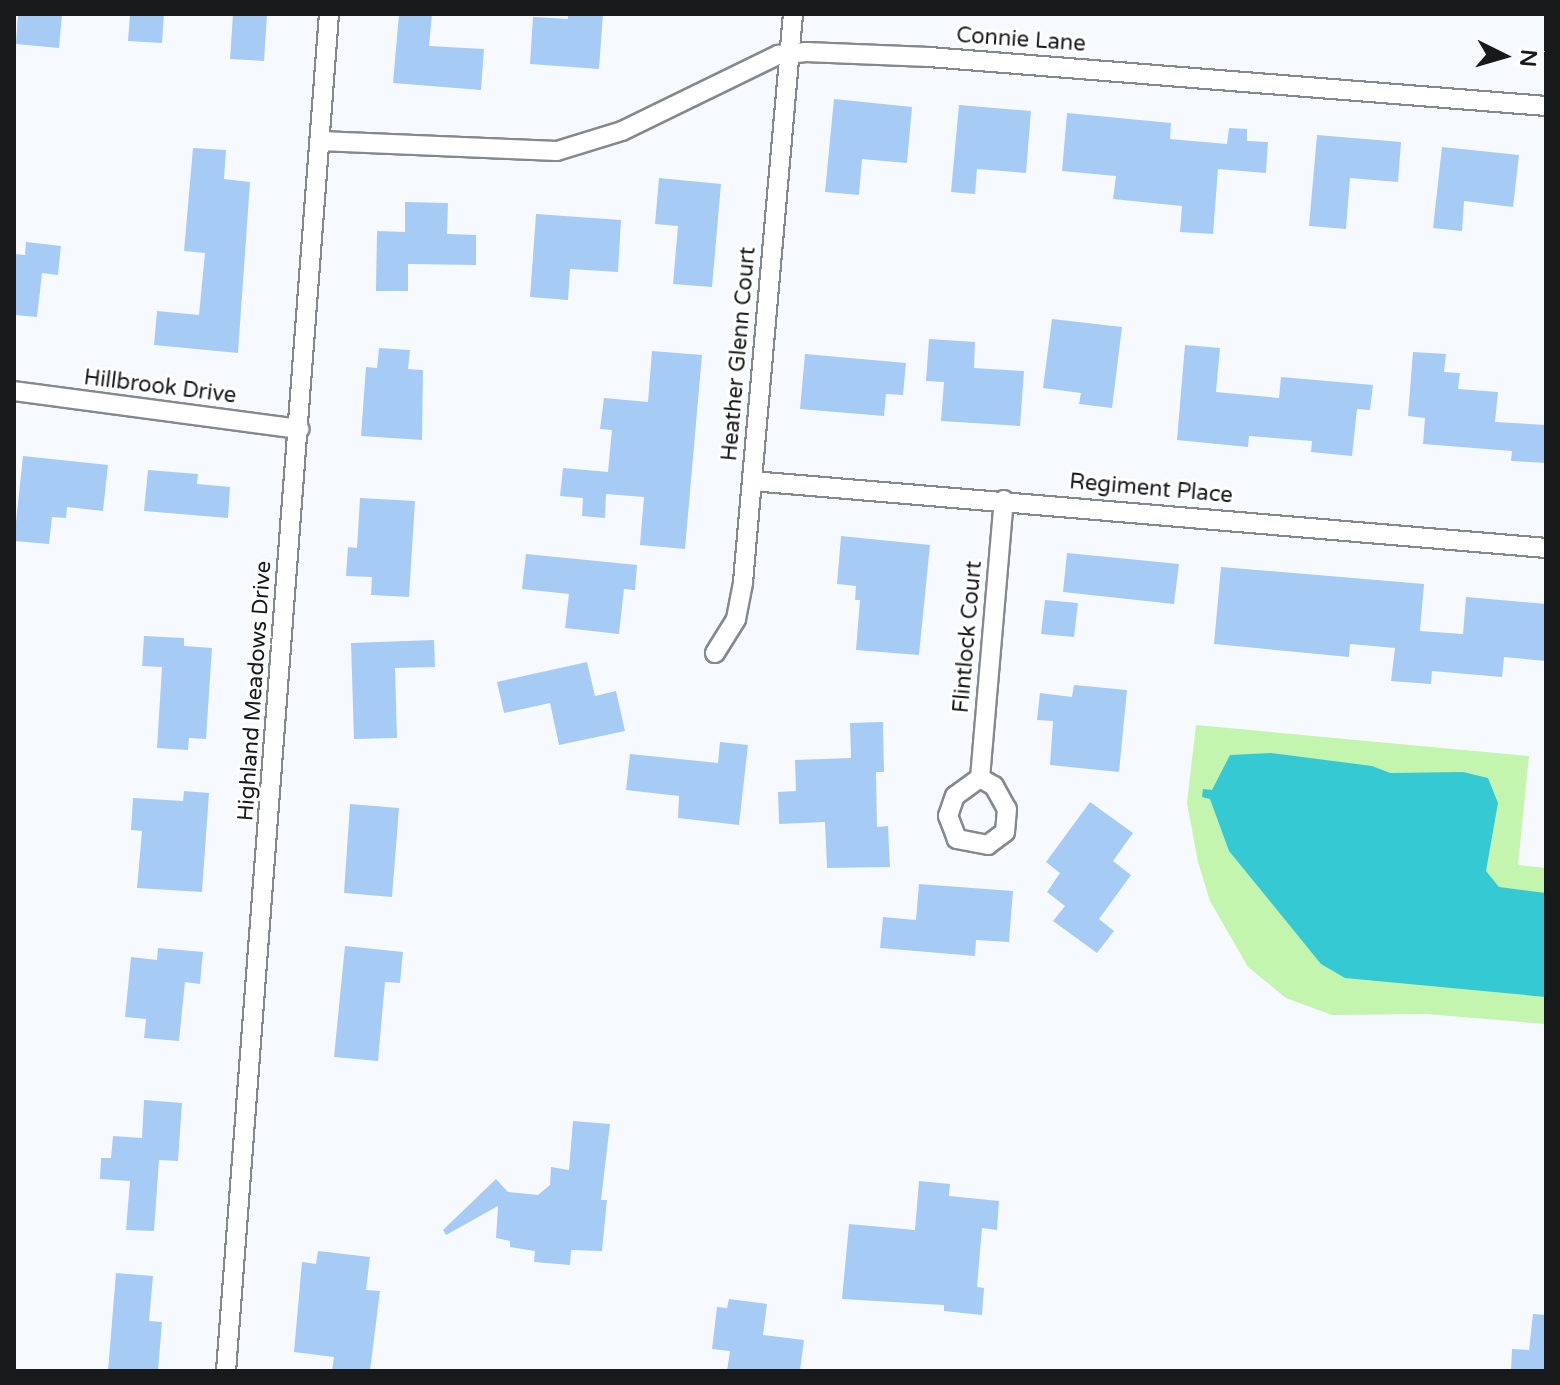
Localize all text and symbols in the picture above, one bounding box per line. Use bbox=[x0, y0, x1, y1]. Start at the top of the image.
north arrow bbox=[1464, 16, 1544, 96]
street label: Connie Lane bbox=[955, 22, 1087, 58]
text: N bbox=[1514, 48, 1542, 68]
street label: Heather Glenn Court bbox=[716, 246, 762, 462]
street label: Hillbrook Drive bbox=[82, 365, 238, 409]
street label: Regiment Place bbox=[1068, 469, 1234, 509]
street label: Highland Meadows Drive bbox=[233, 560, 277, 822]
street label: Flintlock Court bbox=[948, 560, 988, 714]

